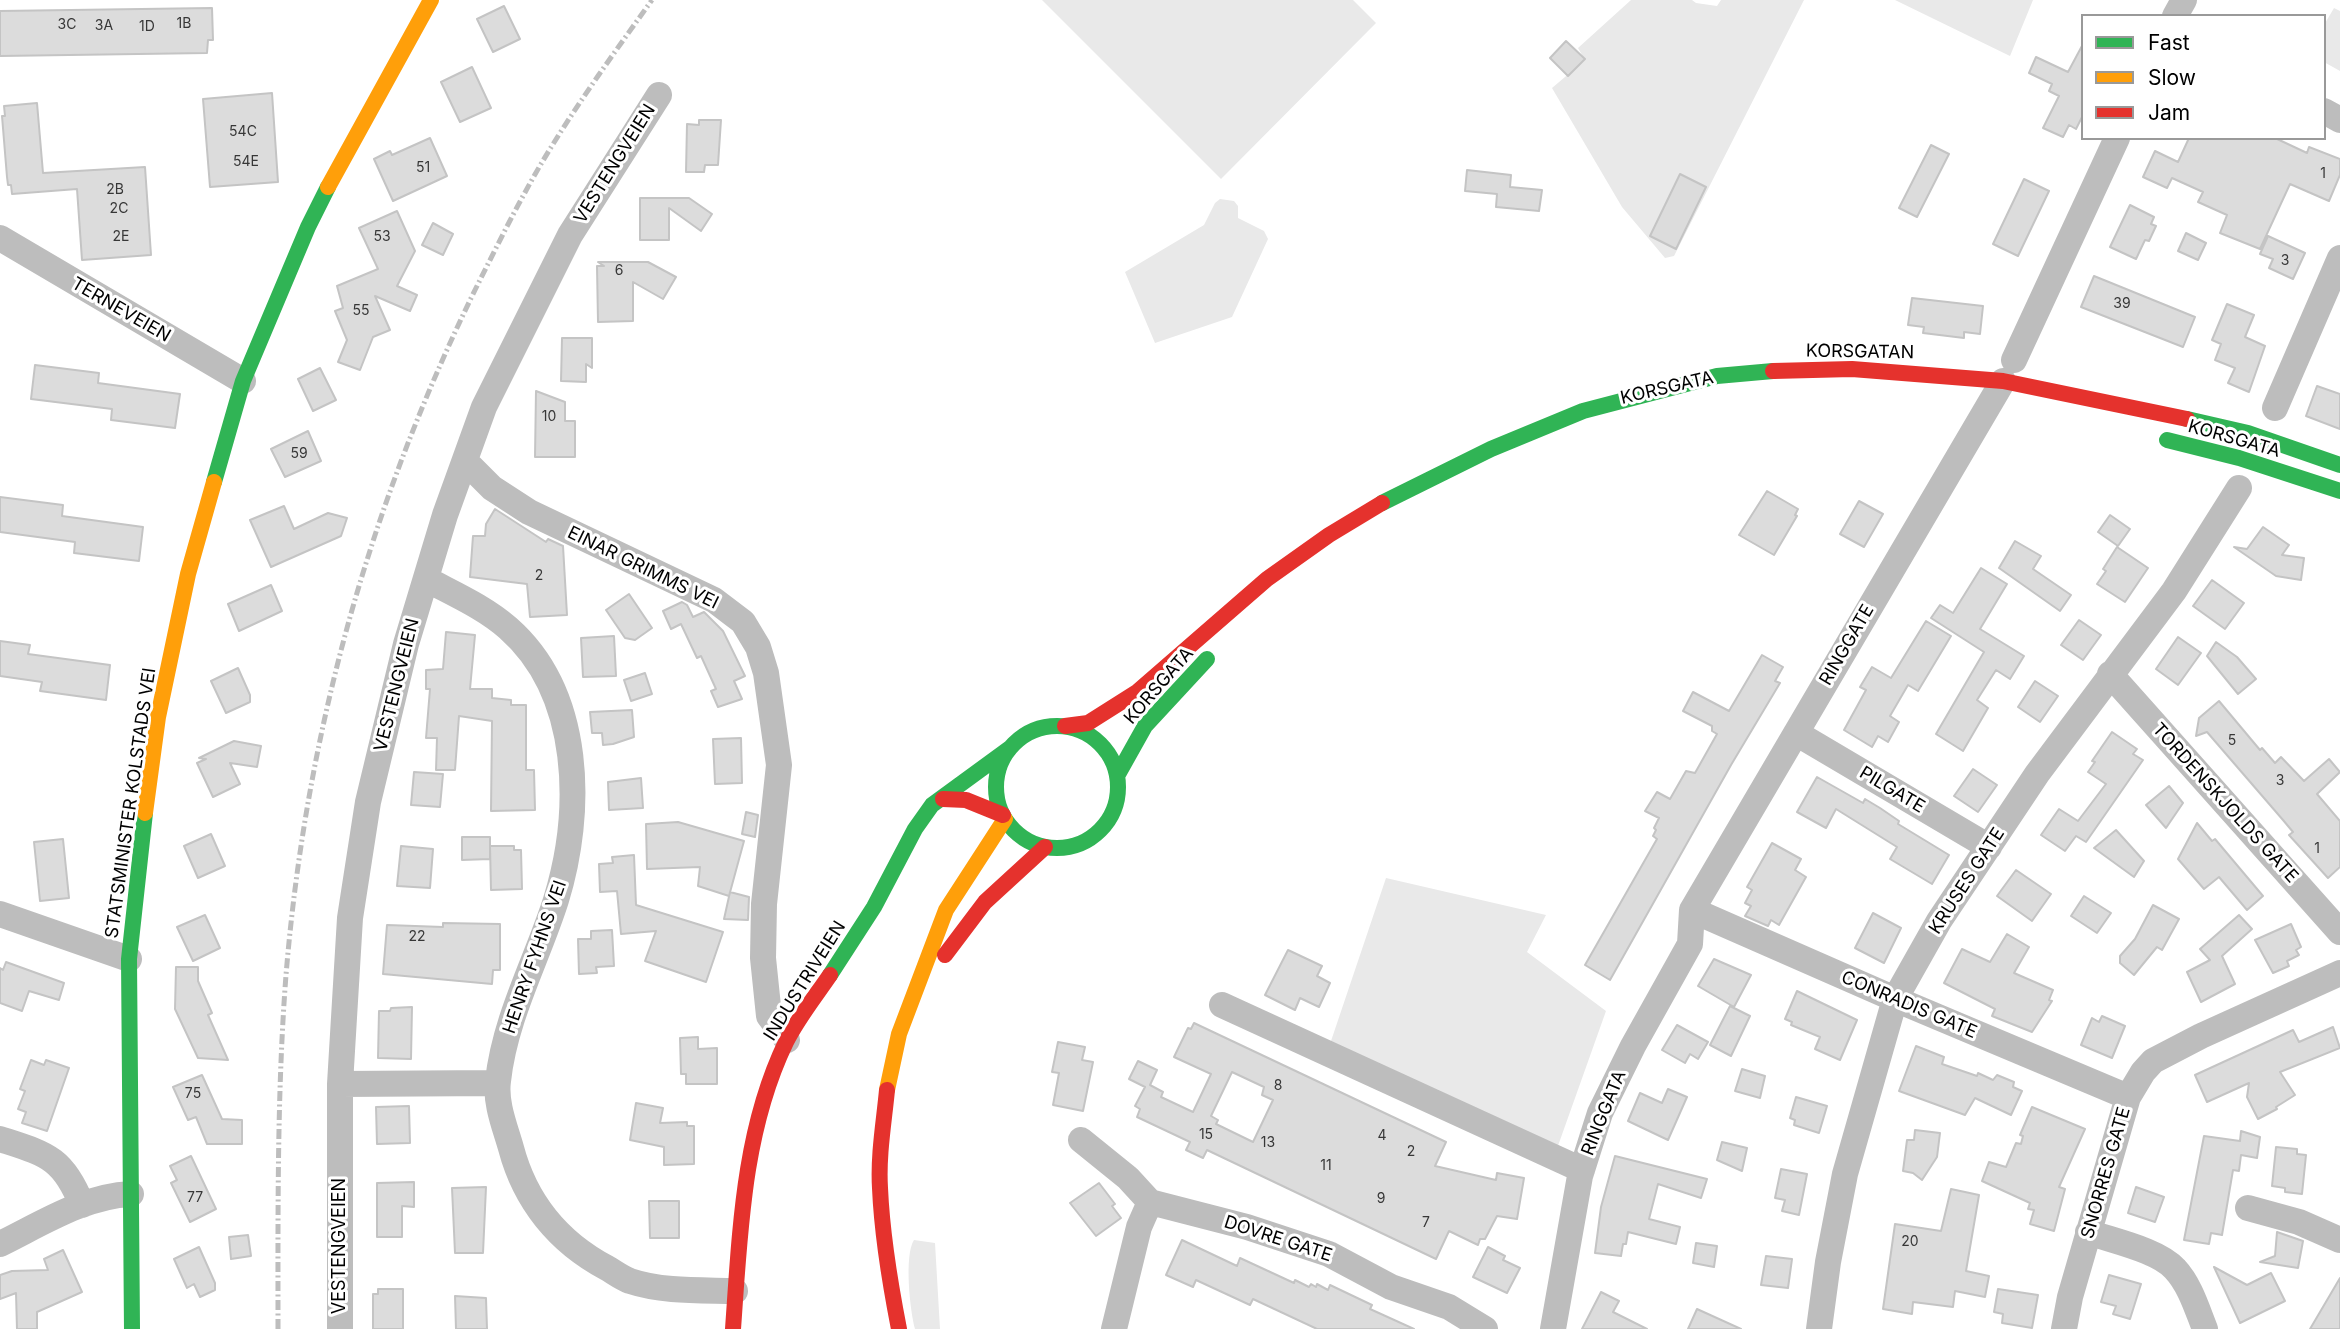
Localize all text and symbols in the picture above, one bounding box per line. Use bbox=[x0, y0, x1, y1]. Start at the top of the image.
legend bbox=[2081, 14, 2326, 140]
house number: 1B bbox=[177, 16, 191, 32]
house number: 3C bbox=[58, 17, 76, 33]
house number: 3A bbox=[95, 18, 113, 34]
house number: 1D bbox=[139, 19, 155, 35]
text: Fast bbox=[2148, 30, 2190, 55]
text: Slow bbox=[2148, 65, 2196, 90]
street label: VESTENGVEIEN bbox=[570, 100, 660, 228]
text: Jam bbox=[2148, 100, 2190, 125]
house number: 54C bbox=[229, 124, 257, 140]
house number: 54E bbox=[233, 154, 259, 170]
house number: 51 bbox=[416, 160, 430, 176]
house number: 1 bbox=[2320, 166, 2326, 182]
house number: 2B bbox=[106, 182, 124, 198]
house number: 2C bbox=[110, 201, 128, 217]
house number: 2E bbox=[113, 229, 129, 245]
house number: 53 bbox=[373, 229, 391, 245]
house number: 3 bbox=[2281, 253, 2289, 269]
house number: 6 bbox=[615, 263, 623, 279]
street label: TERNEVEIEN bbox=[68, 273, 174, 347]
house number: 39 bbox=[2113, 296, 2131, 312]
house number: 55 bbox=[352, 303, 370, 319]
street label: KORSGATAN bbox=[1806, 340, 1914, 364]
street label: KORSGATA bbox=[1618, 367, 1716, 409]
house number: 10 bbox=[542, 409, 556, 425]
street label: KORSGATA bbox=[2185, 416, 2283, 462]
house number: 59 bbox=[290, 446, 308, 462]
street label: EINAR GRIMMS VEI bbox=[564, 522, 722, 614]
house number: 2 bbox=[535, 568, 543, 584]
street label: RINGGATE bbox=[1815, 601, 1879, 689]
street label: VESTENGVEIEN bbox=[370, 616, 424, 754]
street label: KORSGATA bbox=[1120, 643, 1198, 729]
street label: STATSMINISTER KOLSTADS VEI bbox=[101, 666, 161, 940]
street label: TORDENSKJOLDS GATE bbox=[2148, 719, 2302, 887]
house number: 5 bbox=[2228, 733, 2236, 749]
street label: PILGATE bbox=[1855, 762, 1929, 818]
house number: 3 bbox=[2276, 773, 2284, 789]
street label: KRUSES GATE bbox=[1925, 824, 2009, 938]
house number: 1 bbox=[2314, 841, 2320, 857]
street label: HENRY FYHNS VEI bbox=[499, 878, 571, 1036]
street label: INDUSTRIVEIEN bbox=[760, 917, 850, 1045]
house number: 22 bbox=[408, 929, 426, 945]
street label: CONRADIS GATE bbox=[1838, 967, 1980, 1043]
street label: RINGGATA bbox=[1577, 1067, 1631, 1159]
house number: 8 bbox=[1274, 1078, 1282, 1094]
house number: 75 bbox=[185, 1086, 201, 1102]
street label: SNORRES GATE bbox=[2077, 1105, 2135, 1241]
house number: 15 bbox=[1199, 1127, 1213, 1143]
house number: 4 bbox=[1377, 1128, 1387, 1144]
house number: 13 bbox=[1261, 1135, 1275, 1151]
house number: 2 bbox=[1407, 1144, 1415, 1160]
house number: 11 bbox=[1320, 1158, 1332, 1174]
street label: VESTENGVEIEN bbox=[329, 1178, 351, 1314]
house number: 77 bbox=[187, 1190, 203, 1206]
house number: 9 bbox=[1377, 1191, 1385, 1207]
street label: DOVRE GATE bbox=[1221, 1211, 1335, 1267]
house number: 7 bbox=[1422, 1215, 1430, 1231]
house number: 20 bbox=[1901, 1234, 1919, 1250]

